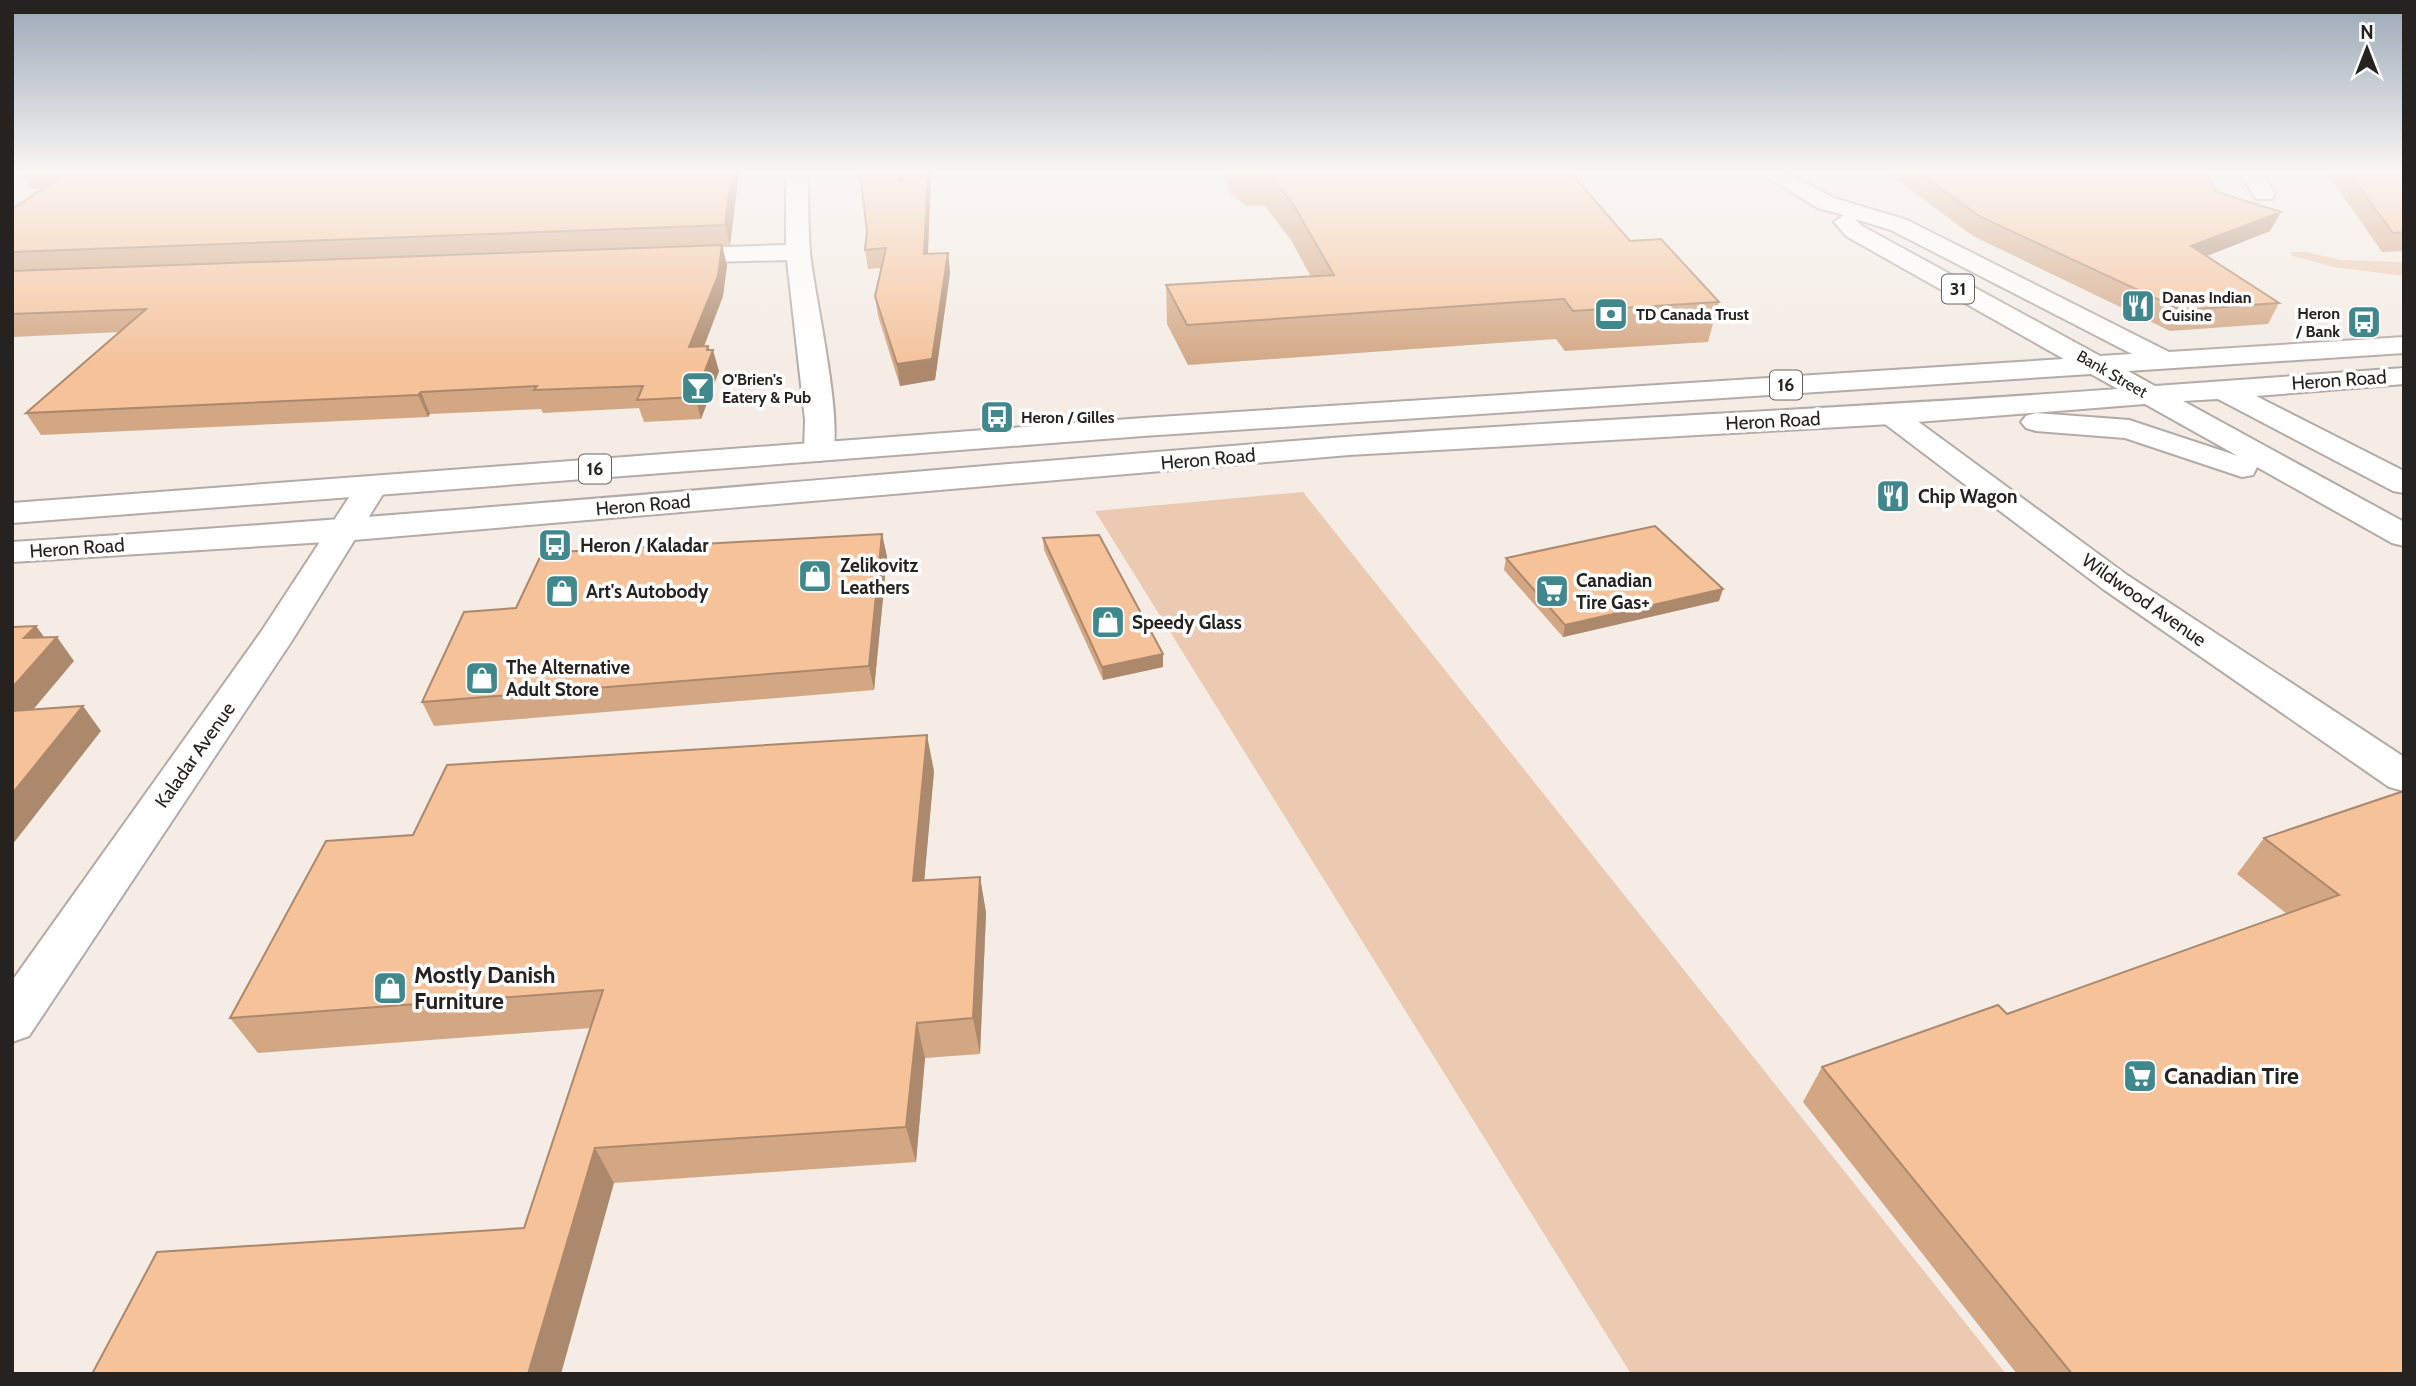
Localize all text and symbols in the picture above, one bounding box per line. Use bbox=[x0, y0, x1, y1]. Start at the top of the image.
north arrow bbox=[2332, 14, 2402, 84]
text: N bbox=[2360, 21, 2374, 44]
road number: 31 bbox=[1942, 274, 1974, 304]
restaurant icon: Danas Indian Cuisine bbox=[2119, 287, 2157, 325]
place label: Danas Indian Cuisine bbox=[2162, 288, 2252, 325]
bank icon: TD Canada Trust bbox=[1592, 295, 1630, 333]
bus stop icon: Heron / Bank bbox=[2345, 303, 2383, 341]
place label: Heron / Bank bbox=[2295, 304, 2340, 341]
place label: TD Canada Trust bbox=[1636, 305, 1750, 324]
street label: Bank Street bbox=[2073, 346, 2151, 402]
street label: Heron Road bbox=[2291, 365, 2387, 395]
bar icon: O'Brien's Eatery & Pub bbox=[679, 369, 717, 407]
place label: O'Brien's Eatery & Pub bbox=[722, 370, 811, 407]
road number: 16 bbox=[1770, 370, 1802, 400]
bus stop icon: Heron / Gilles bbox=[978, 398, 1016, 436]
street label: Heron Road bbox=[1725, 407, 1821, 435]
place label: Heron / Gilles bbox=[1021, 408, 1115, 427]
street label: Heron Road bbox=[1160, 443, 1256, 475]
road number: 16 bbox=[579, 454, 611, 484]
restaurant icon: Chip Wagon bbox=[1874, 477, 1912, 515]
place label: Chip Wagon bbox=[1918, 485, 2018, 508]
street label: Heron Road bbox=[595, 489, 691, 521]
bus stop icon: Heron / Kaladar bbox=[536, 526, 574, 564]
street label: Heron Road bbox=[29, 533, 125, 563]
place label: Heron / Kaladar bbox=[580, 534, 709, 557]
street label: Wildwood Avenue bbox=[2077, 549, 2211, 652]
place label: Zelikovitz Leathers bbox=[840, 554, 918, 599]
shop icon: Zelikovitz Leathers bbox=[796, 557, 834, 595]
place label: Canadian Tire Gas+ bbox=[1576, 569, 1652, 614]
shop icon: Art's Autobody bbox=[543, 572, 581, 610]
supermarket icon: Canadian Tire Gas+ bbox=[1533, 572, 1571, 610]
place label: Art's Autobody bbox=[586, 580, 709, 603]
shop icon: Speedy Glass bbox=[1089, 603, 1127, 641]
place label: Speedy Glass bbox=[1132, 611, 1242, 634]
place label: The Alternative Adult Store bbox=[506, 656, 630, 701]
shop icon: The Alternative Adult Store bbox=[463, 659, 501, 697]
street label: Kaladar Avenue bbox=[150, 698, 240, 812]
place label: Mostly Danish Furniture bbox=[414, 961, 556, 1015]
shop icon: Mostly Danish Furniture bbox=[371, 969, 409, 1007]
supermarket icon: Canadian Tire bbox=[2121, 1057, 2159, 1095]
place label: Canadian Tire bbox=[2164, 1062, 2299, 1090]

